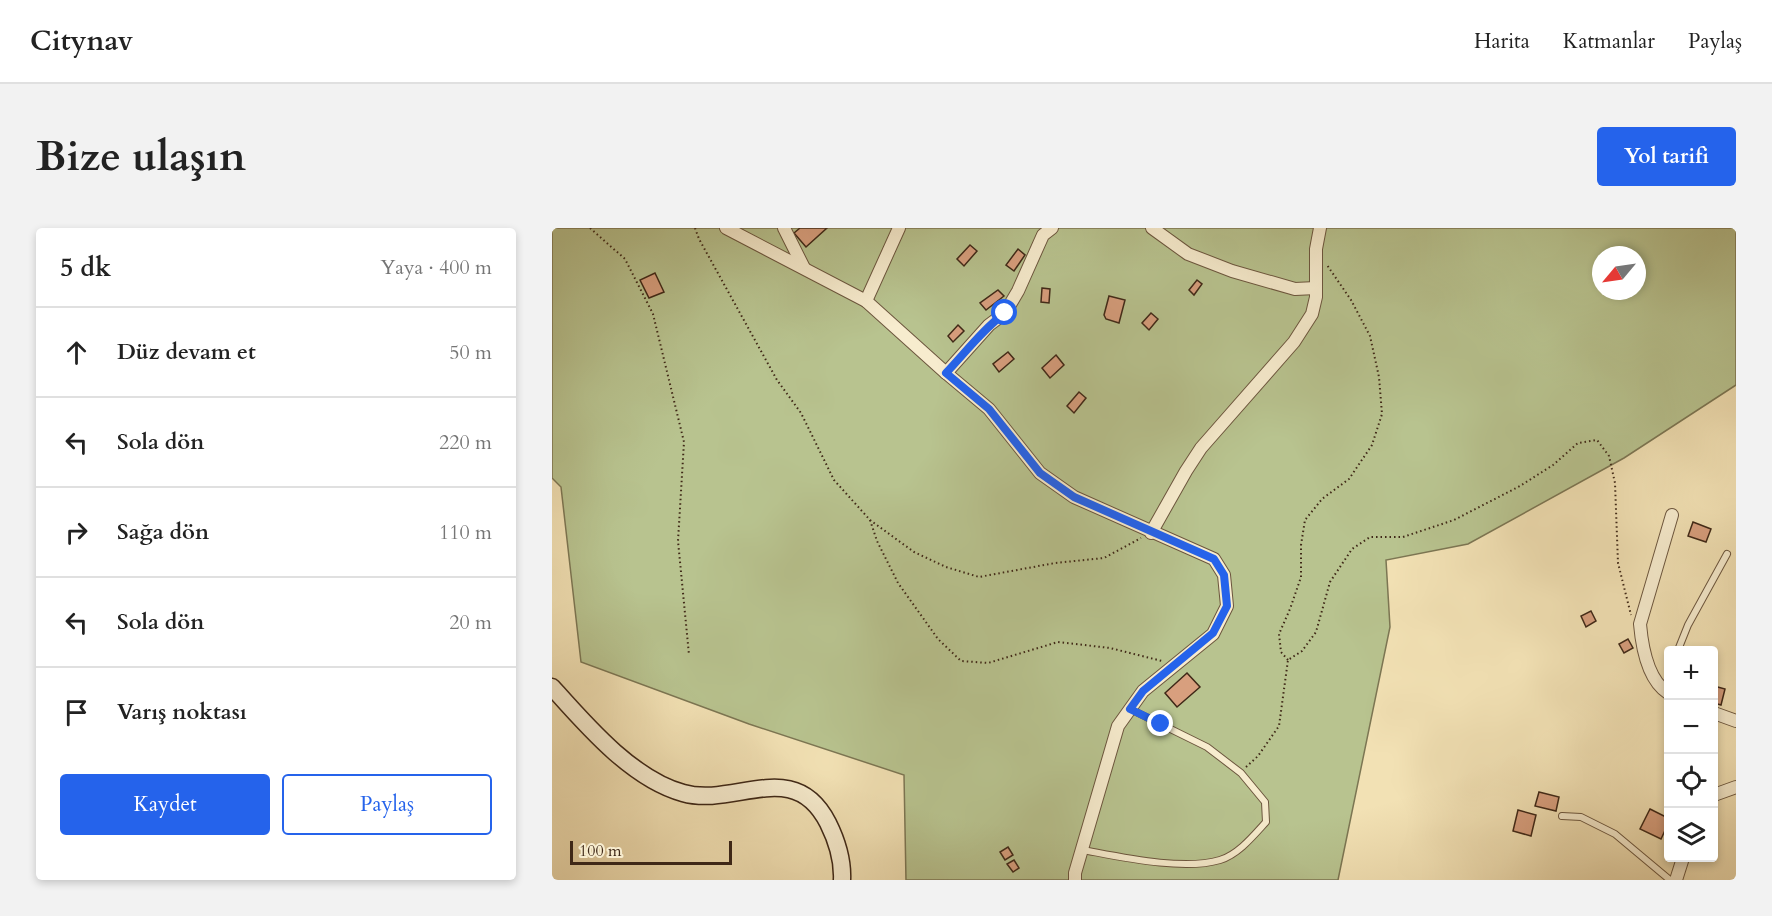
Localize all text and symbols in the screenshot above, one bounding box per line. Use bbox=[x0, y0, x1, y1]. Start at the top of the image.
text: Citynav bbox=[30, 22, 133, 60]
text: Harita bbox=[1474, 27, 1530, 56]
text: Katmanlar bbox=[1563, 27, 1655, 56]
text: Paylaş bbox=[1688, 27, 1742, 56]
button: Yol tarifi bbox=[1597, 127, 1736, 186]
text: Bize ulaşın bbox=[36, 128, 246, 185]
north arrow bbox=[1592, 246, 1646, 300]
text: 5 dk bbox=[60, 250, 111, 285]
text: Yaya · 400 m bbox=[380, 254, 492, 281]
route start bbox=[991, 299, 1017, 325]
icon: ahead bbox=[60, 336, 93, 369]
text: Düz devam et bbox=[117, 337, 256, 367]
text: 50 m bbox=[449, 339, 492, 366]
icon: left bbox=[60, 426, 93, 459]
text: Sola dön bbox=[117, 427, 204, 457]
text: 220 m bbox=[439, 429, 492, 456]
icon: right bbox=[60, 516, 93, 549]
text: Sağa dön bbox=[117, 517, 209, 547]
text: 110 m bbox=[439, 519, 492, 546]
icon: left bbox=[60, 606, 93, 639]
text: Sola dön bbox=[117, 607, 204, 637]
text: 20 m bbox=[449, 609, 492, 636]
map controls bbox=[1664, 646, 1718, 862]
button: + bbox=[1664, 646, 1718, 700]
icon: arrive bbox=[60, 696, 93, 729]
text: Varış noktası bbox=[117, 697, 247, 727]
button: − bbox=[1664, 700, 1718, 754]
route end bbox=[1147, 710, 1173, 736]
button: locate bbox=[1664, 754, 1718, 808]
button: Kaydet bbox=[60, 774, 270, 835]
button: Paylaş bbox=[282, 774, 492, 835]
button: layers bbox=[1664, 808, 1718, 862]
scale bar bbox=[570, 838, 732, 866]
text: 100 m bbox=[579, 840, 621, 862]

